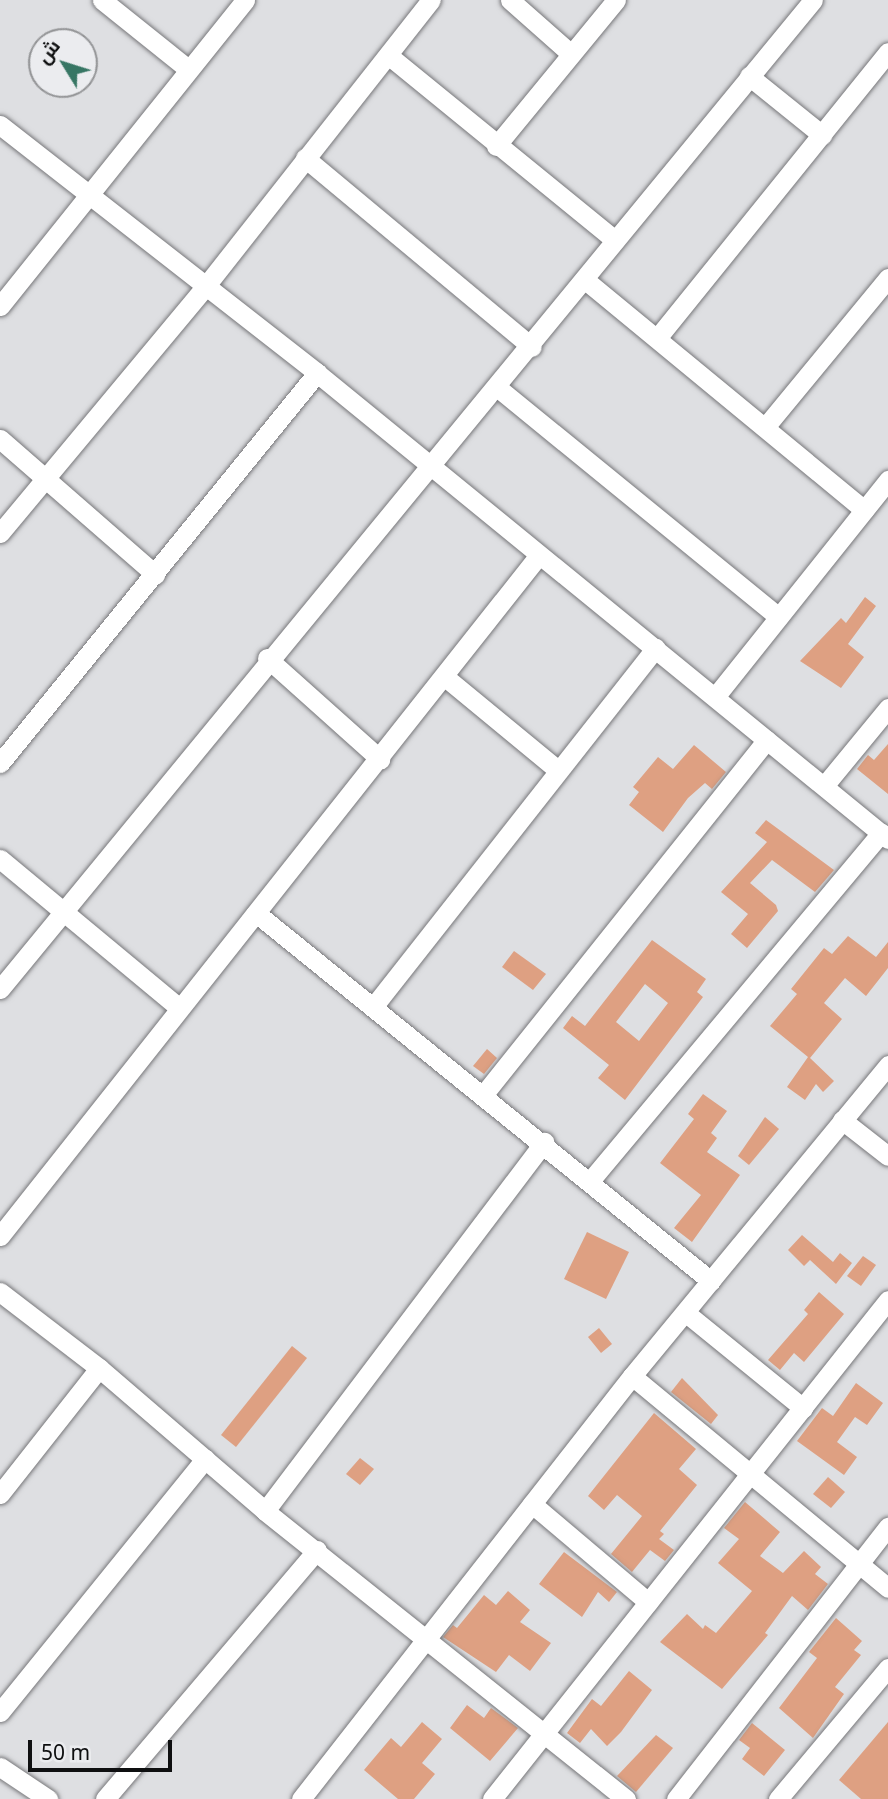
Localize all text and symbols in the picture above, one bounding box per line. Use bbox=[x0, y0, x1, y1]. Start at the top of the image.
north arrow bbox=[28, 28, 98, 98]
text: ش bbox=[30, 34, 66, 69]
scale bar bbox=[32, 1726, 175, 1770]
text: 50 m bbox=[41, 1738, 90, 1766]

